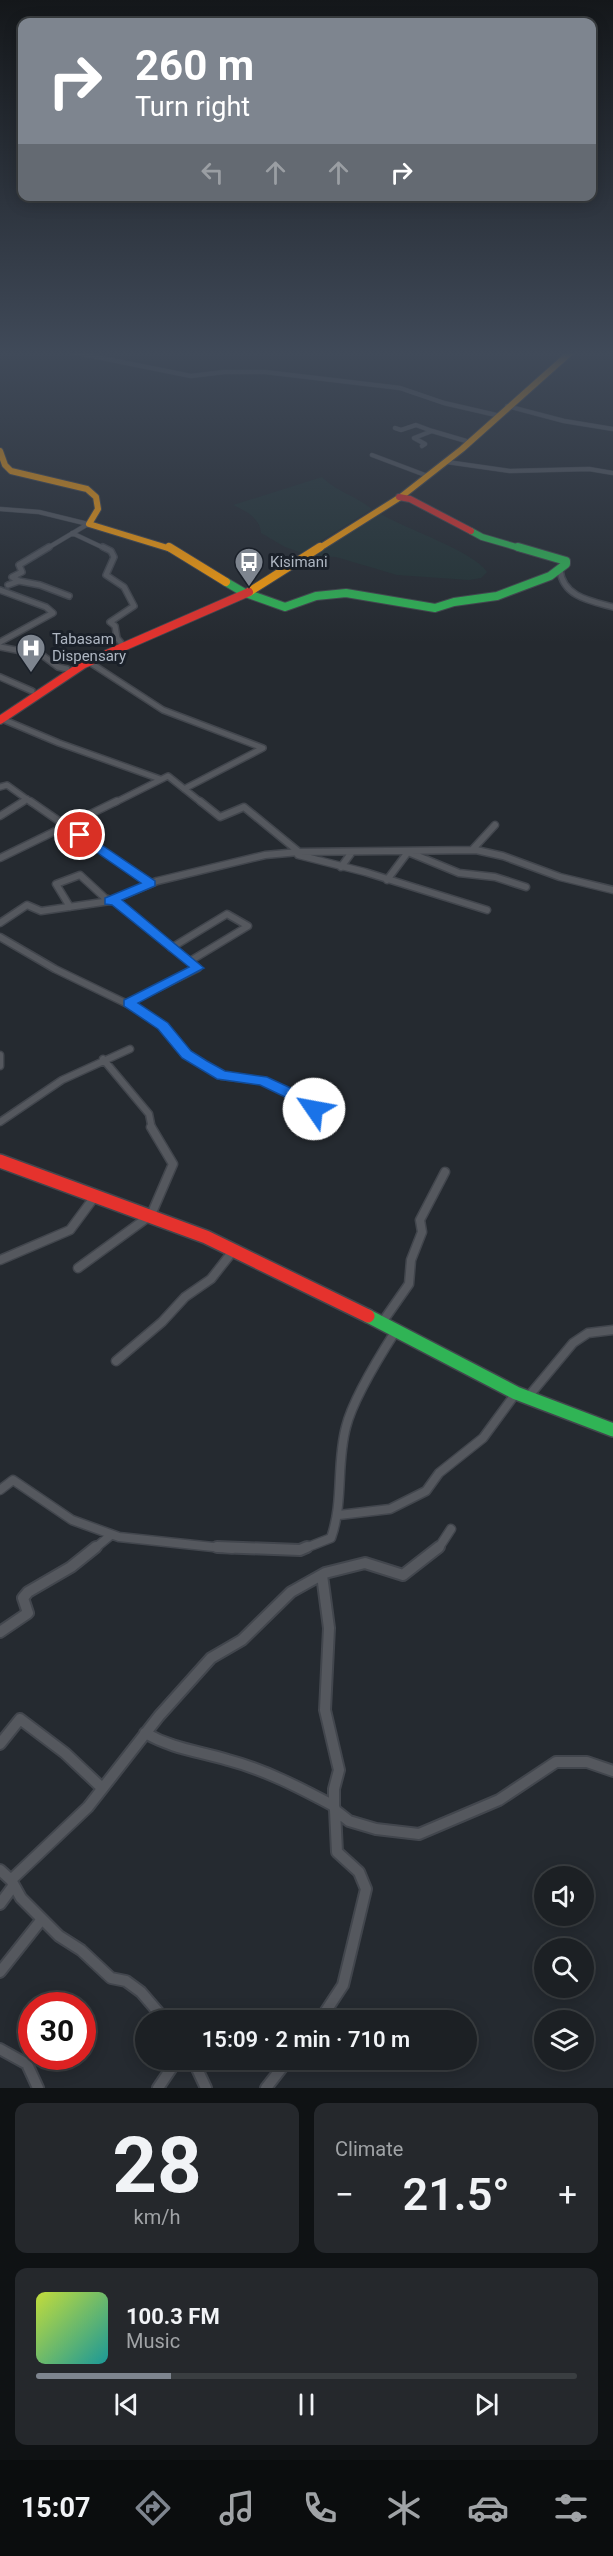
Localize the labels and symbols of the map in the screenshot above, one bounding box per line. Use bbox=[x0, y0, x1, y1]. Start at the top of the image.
bus stop icon: Kisimani bbox=[233, 546, 265, 588]
place label: Kisimani bbox=[270, 553, 328, 571]
place label: Tabasam Dispensary bbox=[52, 630, 126, 665]
hospital icon: Tabasam Dispensary bbox=[15, 632, 47, 674]
pin bbox=[54, 809, 105, 860]
position arrow bbox=[282, 1077, 346, 1141]
speed limit sign: 30 bbox=[18, 1992, 96, 2070]

